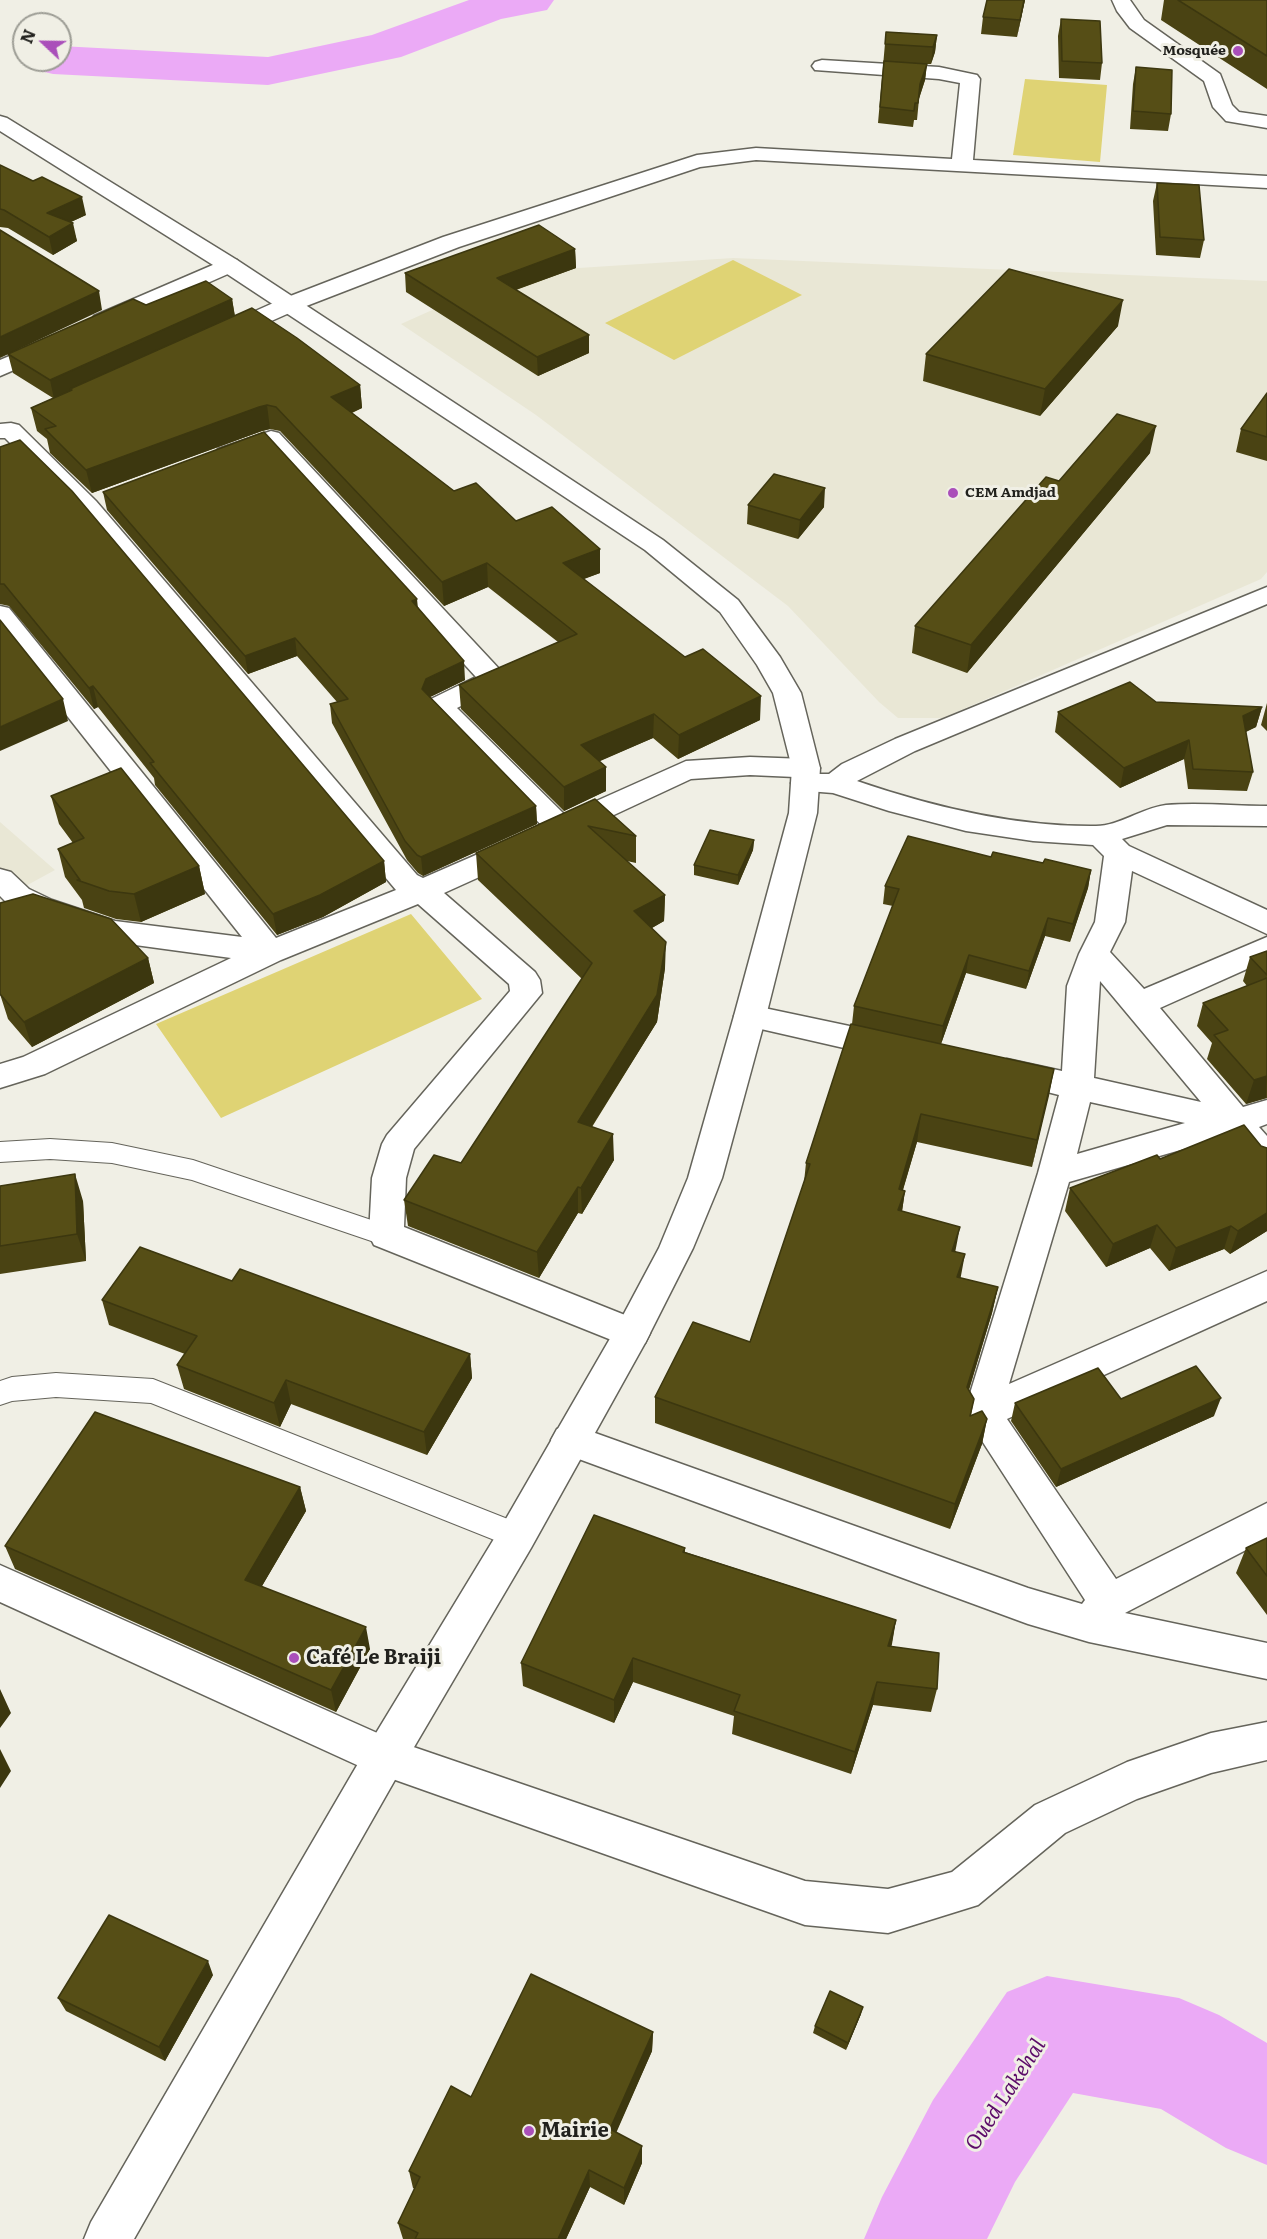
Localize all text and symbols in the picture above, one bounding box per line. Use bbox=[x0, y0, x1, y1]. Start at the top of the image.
north arrow bbox=[12, 12, 72, 72]
text: N bbox=[14, 25, 41, 47]
place label: Mosquée bbox=[1163, 43, 1226, 59]
marker: Mosquée bbox=[1231, 44, 1245, 58]
place label: CEM Amdjad bbox=[965, 485, 1056, 501]
marker: CEM Amdjad bbox=[946, 486, 960, 500]
place label: Café Le Braiji bbox=[306, 1646, 441, 1670]
marker: Café Le Braiji bbox=[287, 1651, 301, 1665]
water label: Oued Lakehal bbox=[961, 2034, 1051, 2156]
place label: Mairie bbox=[541, 2119, 609, 2143]
marker: Mairie bbox=[522, 2124, 536, 2138]

